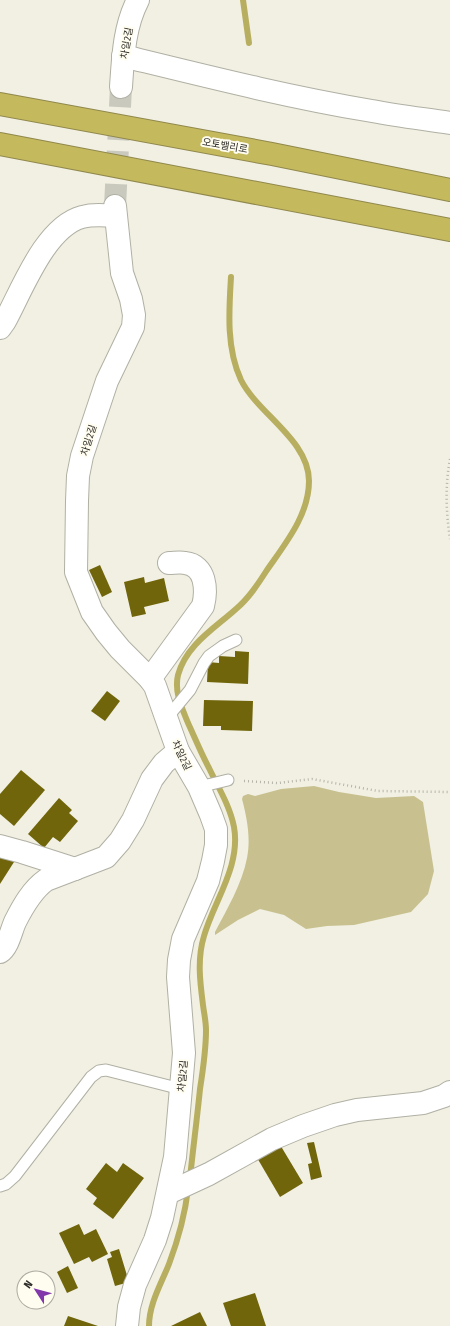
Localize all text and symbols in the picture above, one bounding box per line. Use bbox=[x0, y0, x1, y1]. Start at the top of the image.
street label: 차일2길 bbox=[118, 26, 136, 60]
street label: 오토밸리로 bbox=[201, 136, 249, 156]
street label: 차일2길 bbox=[79, 423, 99, 457]
street label: 차일2길 bbox=[169, 738, 194, 772]
street label: 차일2길 bbox=[176, 1060, 190, 1093]
north arrow bbox=[16, 1270, 56, 1310]
text: N bbox=[21, 1278, 36, 1291]

